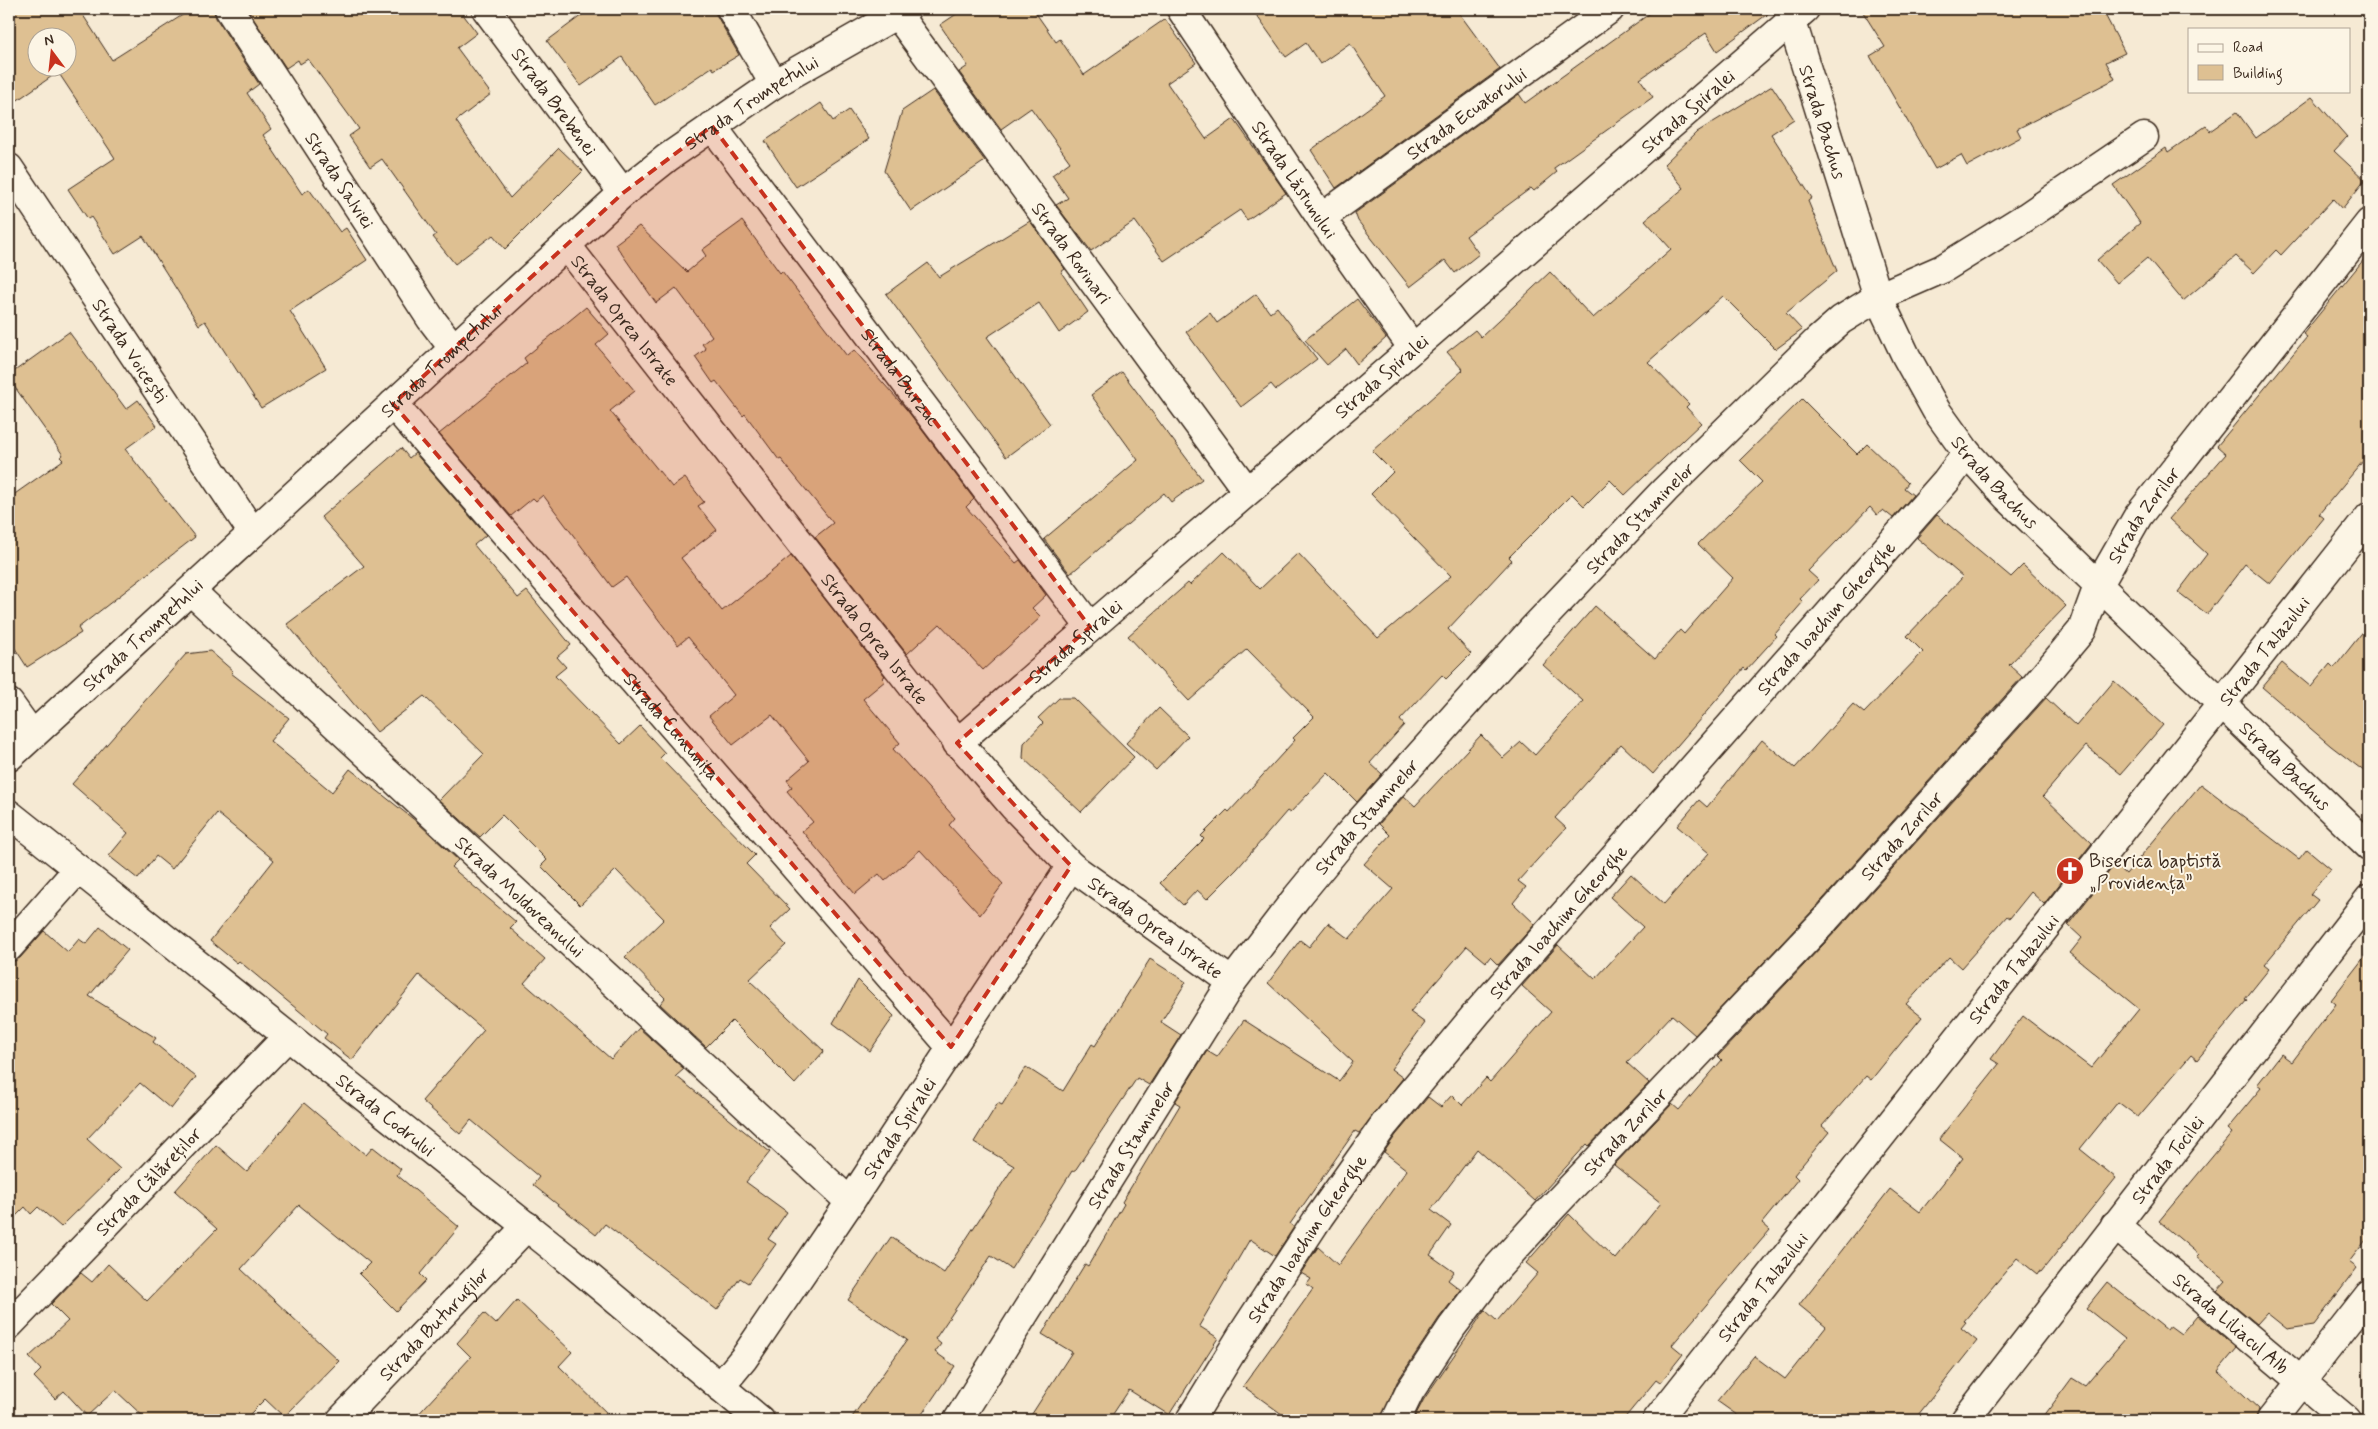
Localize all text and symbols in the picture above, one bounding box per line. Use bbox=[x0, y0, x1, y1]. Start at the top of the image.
north arrow bbox=[28, 28, 78, 78]
legend bbox=[2188, 28, 2350, 92]
text: N bbox=[42, 31, 56, 50]
text: Road bbox=[2233, 38, 2263, 58]
street label: Strada Brebenei bbox=[505, 43, 602, 161]
street label: Strada Trompetului bbox=[680, 50, 824, 157]
street label: Strada Ecuatorului bbox=[1402, 62, 1532, 166]
street label: Strada Bachus bbox=[1792, 62, 1852, 183]
street label: Strada Spiralei bbox=[1636, 64, 1741, 160]
text: Building bbox=[2233, 64, 2283, 85]
street label: Strada Lăstunului bbox=[1245, 116, 1343, 244]
street label: Strada Salviei bbox=[298, 128, 380, 234]
street label: Strada Rovinari bbox=[1025, 198, 1117, 309]
street label: Strada Oprea Istrate bbox=[564, 250, 683, 392]
street label: Strada Voicești bbox=[86, 294, 173, 408]
street label: Strada Trompetului bbox=[376, 300, 508, 424]
street label: Strada Burzuc bbox=[855, 323, 945, 432]
street label: Strada Spiralei bbox=[1330, 329, 1435, 425]
street label: Strada Bachus bbox=[1945, 431, 2044, 535]
street label: Strada Staminelor bbox=[1581, 457, 1701, 580]
street label: Strada Zorilor bbox=[2102, 462, 2186, 568]
street label: Strada Ioachim Gheorghe bbox=[1752, 536, 1902, 701]
street label: Strada Oprea Istrate bbox=[814, 568, 933, 710]
street label: Strada Trompetului bbox=[77, 574, 209, 698]
street label: Strada Talazului bbox=[2214, 591, 2316, 711]
street label: Strada Spiralei bbox=[1024, 594, 1128, 690]
street label: Strada Cununița bbox=[617, 667, 725, 786]
street label: Strada Bachus bbox=[2233, 716, 2336, 817]
street label: Strada Staminelor bbox=[1309, 754, 1425, 881]
street label: Strada Zorilor bbox=[1855, 786, 1949, 887]
street label: Strada Moldoveanului bbox=[449, 831, 590, 964]
street label: Strada Ioachim Gheorghe bbox=[1484, 840, 1634, 1005]
place label: Biserica baptistă „Providența” bbox=[2089, 849, 2221, 896]
church icon: Biserica baptistă „Providența” bbox=[2055, 856, 2085, 886]
street label: Strada Oprea Istrate bbox=[1082, 871, 1228, 985]
street label: Strada Talazului bbox=[1963, 909, 2065, 1029]
street label: Strada Codrului bbox=[330, 1068, 440, 1163]
street label: Strada Spiralei bbox=[857, 1073, 943, 1184]
street label: Strada Staminelor bbox=[1082, 1076, 1181, 1214]
street label: Strada Zorilor bbox=[1578, 1083, 1673, 1182]
street label: Strada Tocilei bbox=[2126, 1111, 2211, 1210]
street label: Strada Călăreților bbox=[90, 1122, 208, 1242]
street label: Strada Ioachim Gheorghe bbox=[1242, 1150, 1374, 1328]
street label: Strada Talazului bbox=[1712, 1227, 1815, 1348]
street label: Strada Buturugilor bbox=[374, 1262, 496, 1387]
street label: Strada Liliacul Alb bbox=[2167, 1268, 2294, 1380]

